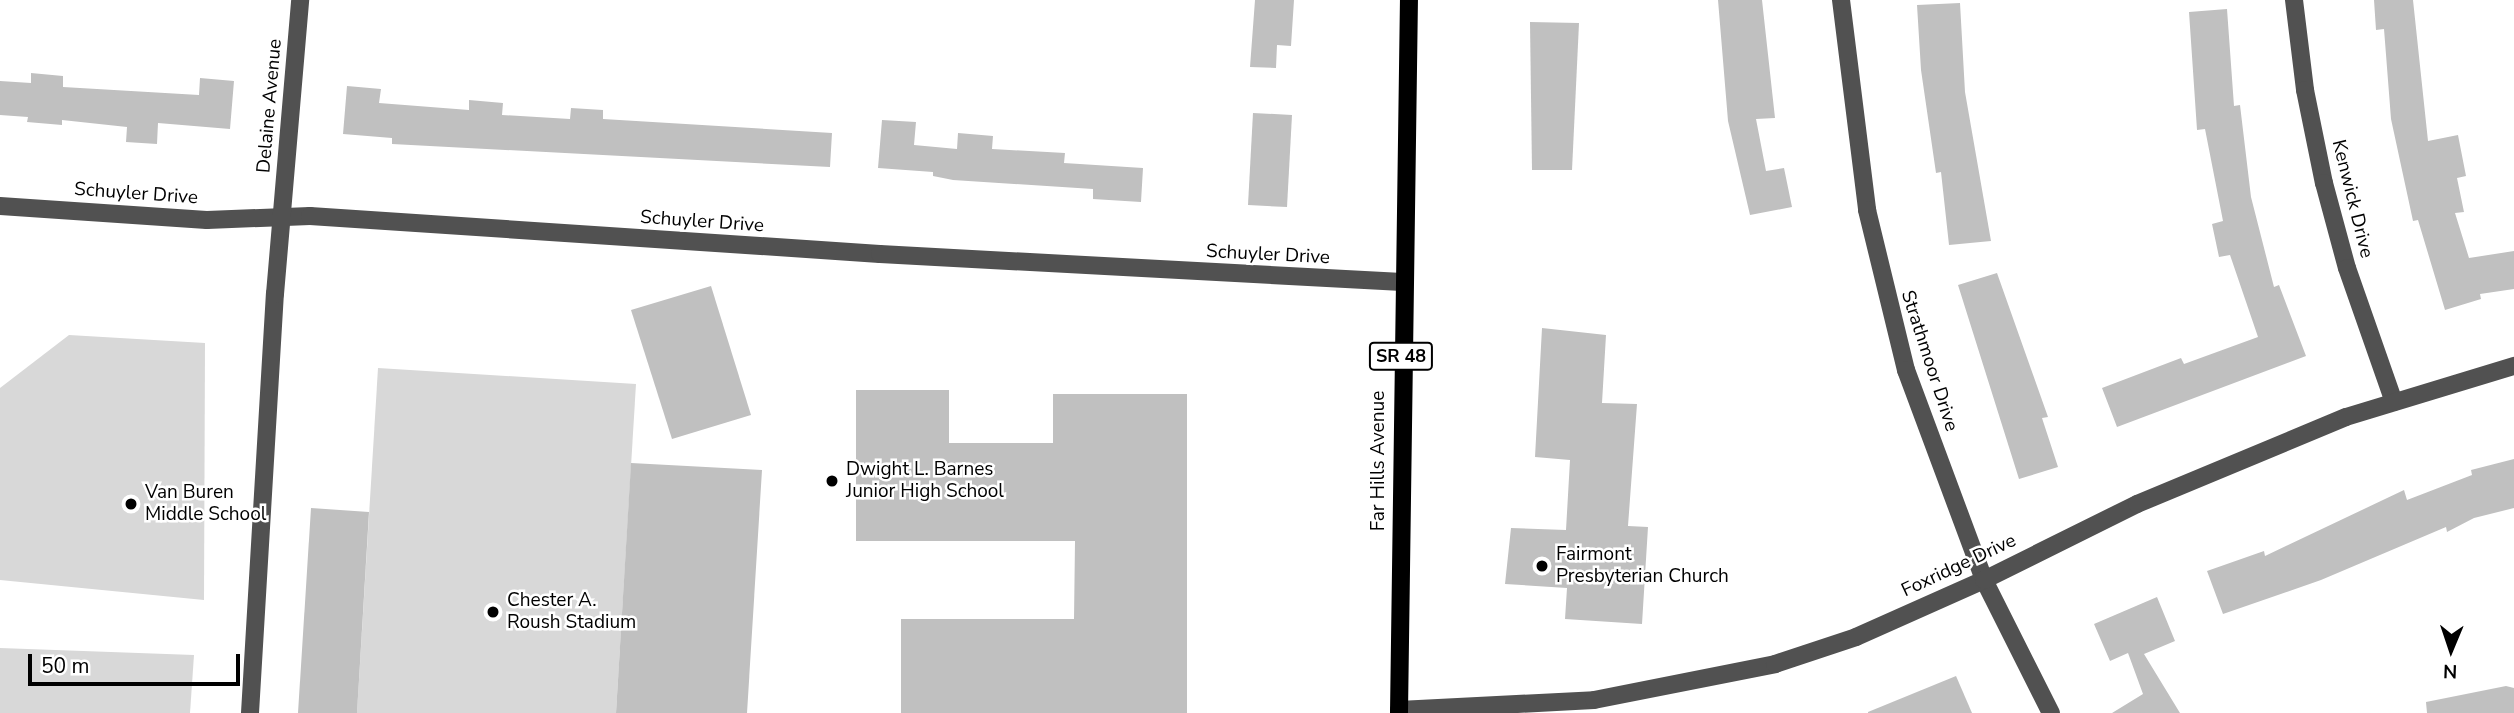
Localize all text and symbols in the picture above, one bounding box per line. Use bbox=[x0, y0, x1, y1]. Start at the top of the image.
street label: Delaine Avenue bbox=[253, 38, 287, 174]
street label: Kenwick Drive bbox=[2326, 137, 2378, 261]
street label: Schuyler Drive bbox=[73, 178, 199, 210]
street label: Schuyler Drive bbox=[639, 206, 765, 238]
street label: Schuyler Drive bbox=[1205, 240, 1331, 270]
street label: Strathmoor Drive bbox=[1895, 288, 1963, 434]
road number: SR 48 bbox=[1368, 342, 1434, 370]
street label: Far Hills Avenue bbox=[1368, 391, 1390, 531]
place label: Dwight L. Barnes Junior High School bbox=[846, 459, 1004, 503]
marker: Dwight L. Barnes Junior High School bbox=[824, 473, 840, 489]
place label: Van Buren Middle School bbox=[145, 482, 266, 526]
marker: Van Buren Middle School bbox=[123, 496, 139, 512]
street label: Foxridge Drive bbox=[1898, 529, 2020, 603]
place label: Fairmont Presbyterian Church bbox=[1556, 544, 1729, 588]
marker: Fairmont Presbyterian Church bbox=[1534, 558, 1550, 574]
place label: Chester A. Roush Stadium bbox=[507, 590, 636, 634]
marker: Chester A. Roush Stadium bbox=[485, 604, 501, 620]
north arrow bbox=[2416, 615, 2486, 685]
scale bar bbox=[32, 640, 243, 684]
text: 50 m bbox=[41, 652, 90, 680]
text: N bbox=[2443, 658, 2458, 684]

